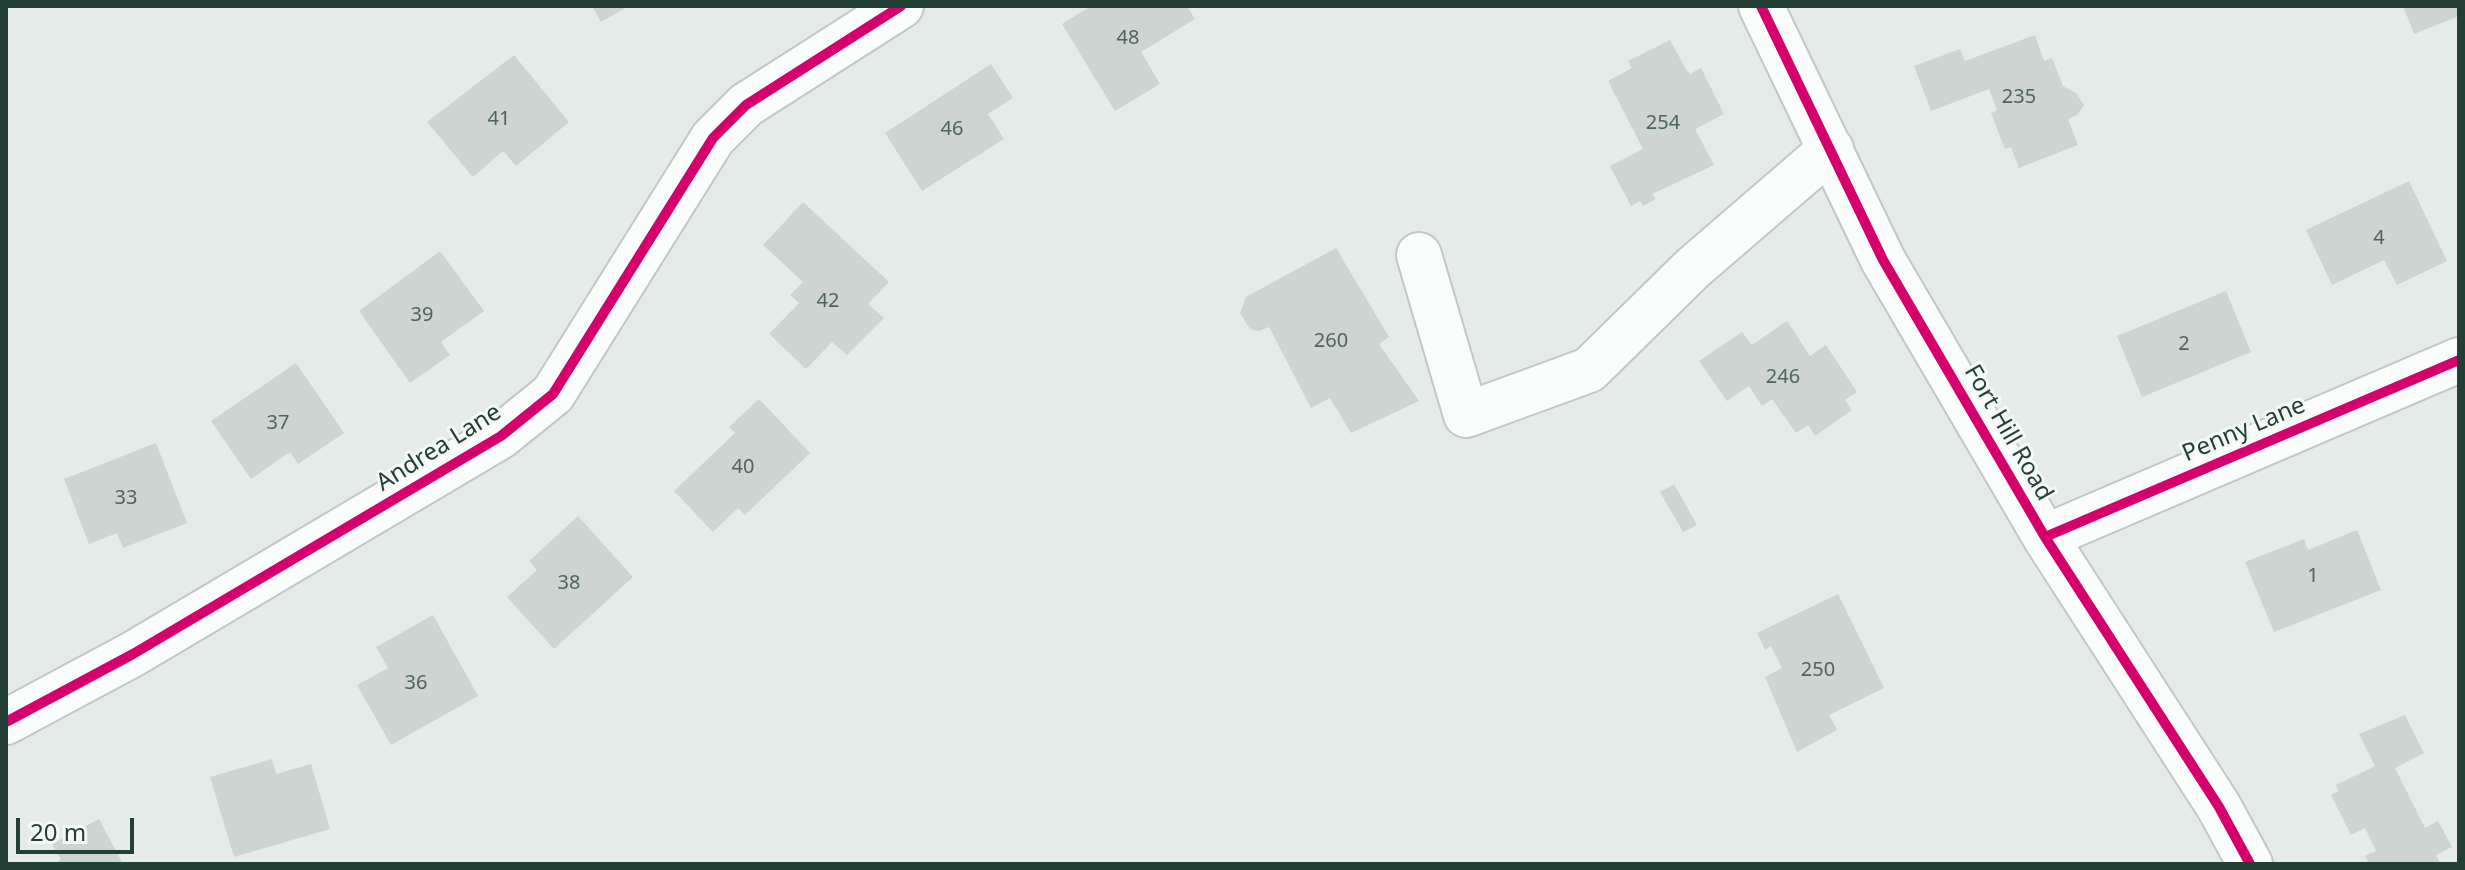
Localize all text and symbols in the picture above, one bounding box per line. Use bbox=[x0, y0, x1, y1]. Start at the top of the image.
house number: 48 bbox=[1117, 26, 1139, 50]
house number: 235 bbox=[2002, 85, 2036, 109]
house number: 41 bbox=[488, 107, 510, 131]
house number: 254 bbox=[1646, 111, 1680, 135]
house number: 46 bbox=[941, 117, 963, 141]
house number: 4 bbox=[2373, 226, 2385, 250]
house number: 42 bbox=[817, 289, 839, 313]
house number: 39 bbox=[411, 303, 433, 327]
house number: 260 bbox=[1314, 329, 1348, 353]
house number: 2 bbox=[2178, 332, 2190, 356]
street label: Fort Hill Road bbox=[1958, 360, 2058, 506]
house number: 246 bbox=[1766, 365, 1800, 389]
street label: Penny Lane bbox=[2178, 391, 2310, 469]
street label: Andrea Lane bbox=[371, 398, 507, 498]
house number: 37 bbox=[267, 411, 289, 435]
house number: 40 bbox=[732, 455, 754, 479]
house number: 33 bbox=[115, 486, 137, 510]
house number: 1 bbox=[2307, 564, 2319, 588]
house number: 38 bbox=[558, 571, 580, 595]
house number: 250 bbox=[1801, 658, 1835, 682]
house number: 36 bbox=[405, 671, 427, 695]
scale bar bbox=[20, 802, 138, 852]
text: 20 m bbox=[30, 815, 86, 848]

